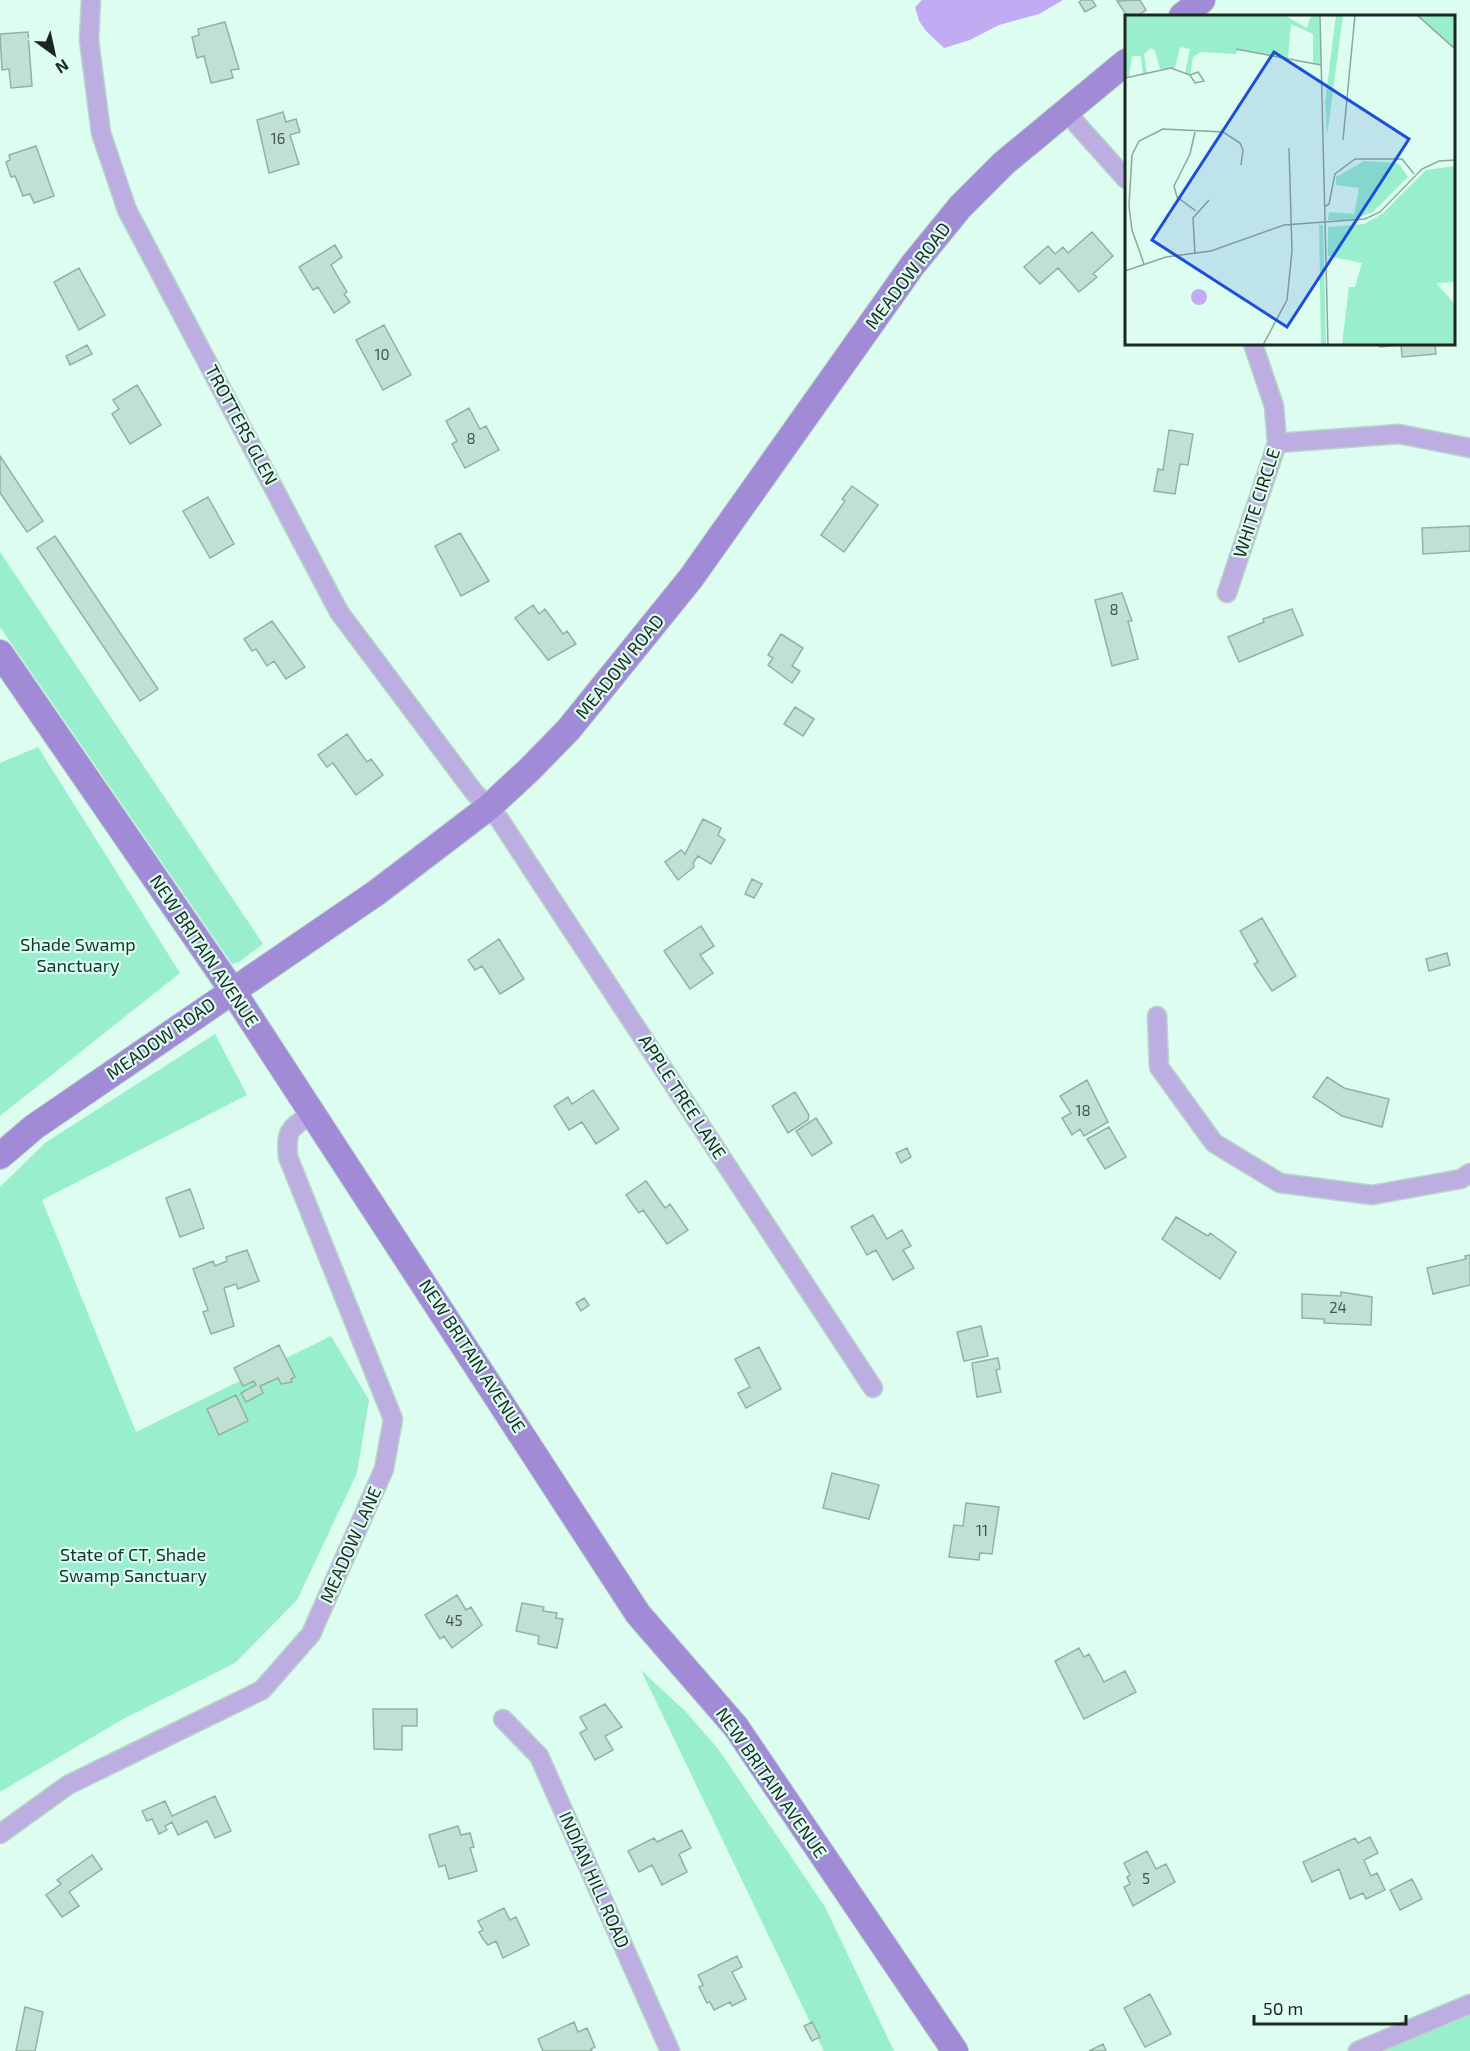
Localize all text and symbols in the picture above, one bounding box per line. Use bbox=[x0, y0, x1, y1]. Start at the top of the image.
inset map bbox=[1125, 15, 1455, 345]
north arrow bbox=[24, 24, 84, 84]
text: N bbox=[52, 56, 72, 78]
house number: 16 bbox=[271, 129, 285, 147]
street label: MEADOW ROAD bbox=[860, 218, 955, 333]
house number: 10 bbox=[374, 345, 390, 363]
street label: TROTTERS GLEN bbox=[201, 361, 283, 488]
house number: 8 bbox=[466, 429, 476, 447]
street label: WHITE CIRCLE bbox=[1228, 445, 1284, 560]
house number: 8 bbox=[1109, 600, 1119, 618]
street label: MEADOW ROAD bbox=[570, 610, 668, 723]
street label: NEW BRITAIN AVENUE bbox=[146, 870, 264, 1031]
park label: Shade Swamp Sanctuary bbox=[20, 933, 136, 976]
street label: MEADOW ROAD bbox=[102, 992, 219, 1084]
street label: APPLE TREE LANE bbox=[634, 1030, 731, 1163]
house number: 18 bbox=[1075, 1101, 1091, 1119]
street label: NEW BRITAIN AVENUE bbox=[415, 1275, 531, 1436]
house number: 24 bbox=[1329, 1298, 1347, 1316]
street label: MEADOW LANE bbox=[315, 1483, 386, 1606]
house number: 11 bbox=[976, 1521, 988, 1539]
park label: State of CT, Shade Swamp Sanctuary bbox=[59, 1543, 207, 1586]
house number: 45 bbox=[445, 1611, 463, 1629]
street label: NEW BRITAIN AVENUE bbox=[712, 1703, 832, 1862]
street label: INDIAN HILL ROAD bbox=[555, 1808, 635, 1951]
house number: 5 bbox=[1142, 1869, 1150, 1887]
scale bar bbox=[1254, 1988, 1406, 2026]
text: 50 m bbox=[1263, 1997, 1303, 2019]

